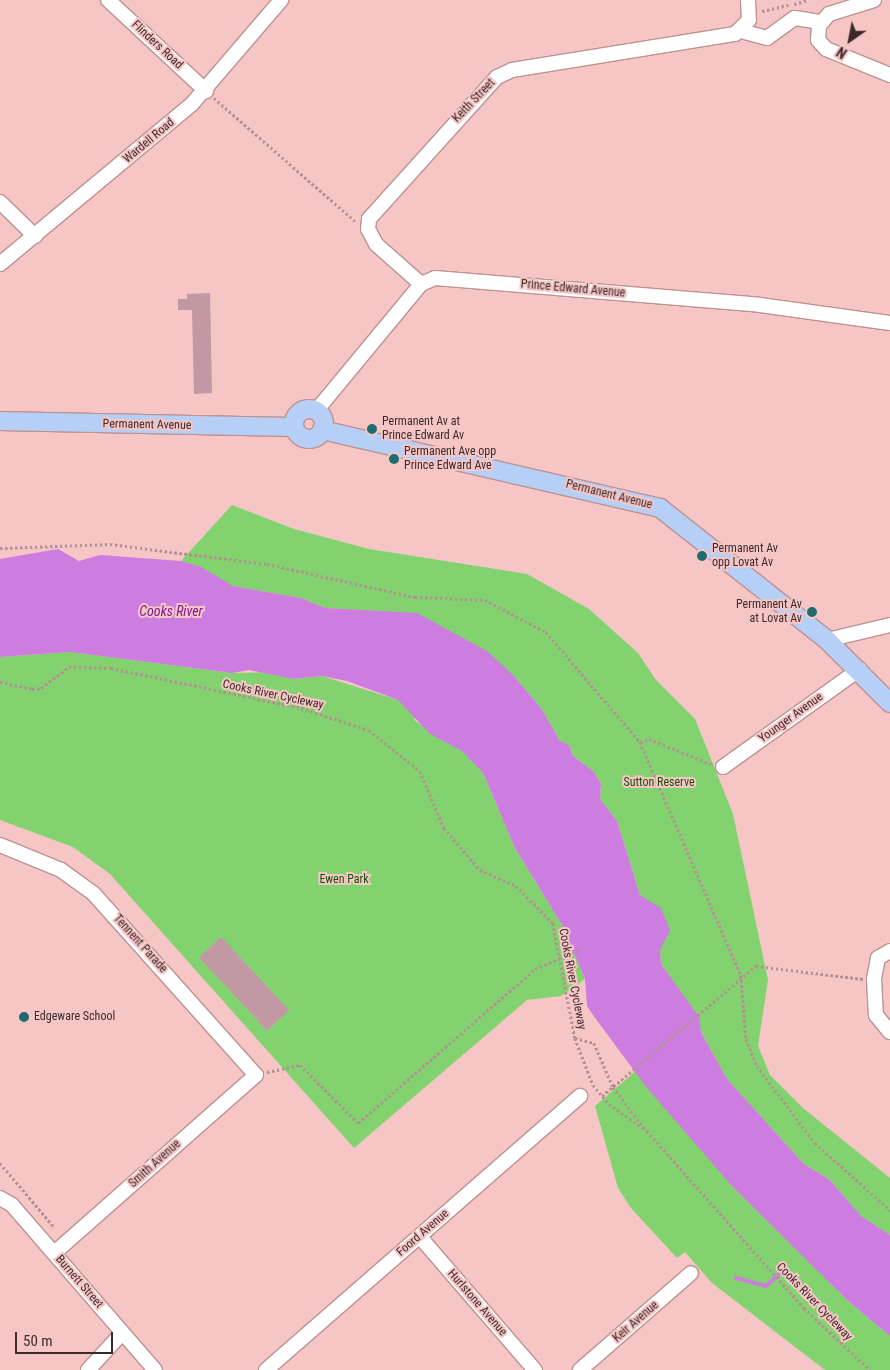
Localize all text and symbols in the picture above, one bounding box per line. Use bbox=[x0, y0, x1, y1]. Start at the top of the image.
north arrow bbox=[825, 15, 875, 65]
street label: Flinders Road bbox=[128, 18, 186, 72]
text: N bbox=[834, 44, 850, 62]
street label: Keith Street bbox=[450, 76, 498, 126]
street label: Wardell Road bbox=[121, 116, 177, 166]
street label: Prince Edward Avenue bbox=[520, 277, 626, 301]
place label: Permanent Av at Prince Edward Av bbox=[382, 415, 464, 443]
street label: Permanent Avenue bbox=[103, 417, 191, 433]
marker: Permanent Av at Prince Edward Av bbox=[366, 423, 378, 435]
place label: Permanent Ave opp Prince Edward Ave bbox=[404, 445, 496, 473]
marker: Permanent Ave opp Prince Edward Ave bbox=[388, 453, 400, 465]
street label: Permanent Avenue bbox=[564, 477, 654, 513]
place label: Permanent Av opp Lovat Av bbox=[712, 542, 778, 570]
marker: Permanent Av opp Lovat Av bbox=[696, 550, 708, 562]
place label: Permanent Av at Lovat Av bbox=[736, 598, 802, 626]
water label: Cooks River bbox=[139, 603, 203, 619]
marker: Permanent Av at Lovat Av bbox=[806, 606, 818, 618]
street label: Cooks River Cycleway bbox=[221, 677, 325, 713]
street label: Younger Avenue bbox=[756, 690, 826, 746]
park label: Sutton Reserve bbox=[623, 776, 695, 790]
park label: Ewen Park bbox=[319, 873, 369, 887]
street label: Tennent Parade bbox=[110, 912, 170, 976]
street label: Cooks River Cycleway bbox=[555, 927, 589, 1031]
place label: Edgeware School bbox=[34, 1010, 115, 1024]
marker: Edgeware School bbox=[18, 1011, 30, 1023]
street label: Smith Avenue bbox=[126, 1137, 184, 1191]
street label: Foord Avenue bbox=[394, 1206, 452, 1260]
street label: Burnett Street bbox=[52, 1253, 106, 1311]
street label: Cooks River Cycleway bbox=[773, 1260, 855, 1344]
street label: Hurlstone Avenue bbox=[444, 1267, 510, 1339]
street label: Keir Avenue bbox=[610, 1298, 662, 1346]
scale bar bbox=[18, 1322, 115, 1354]
text: 50 m bbox=[23, 1332, 53, 1350]

